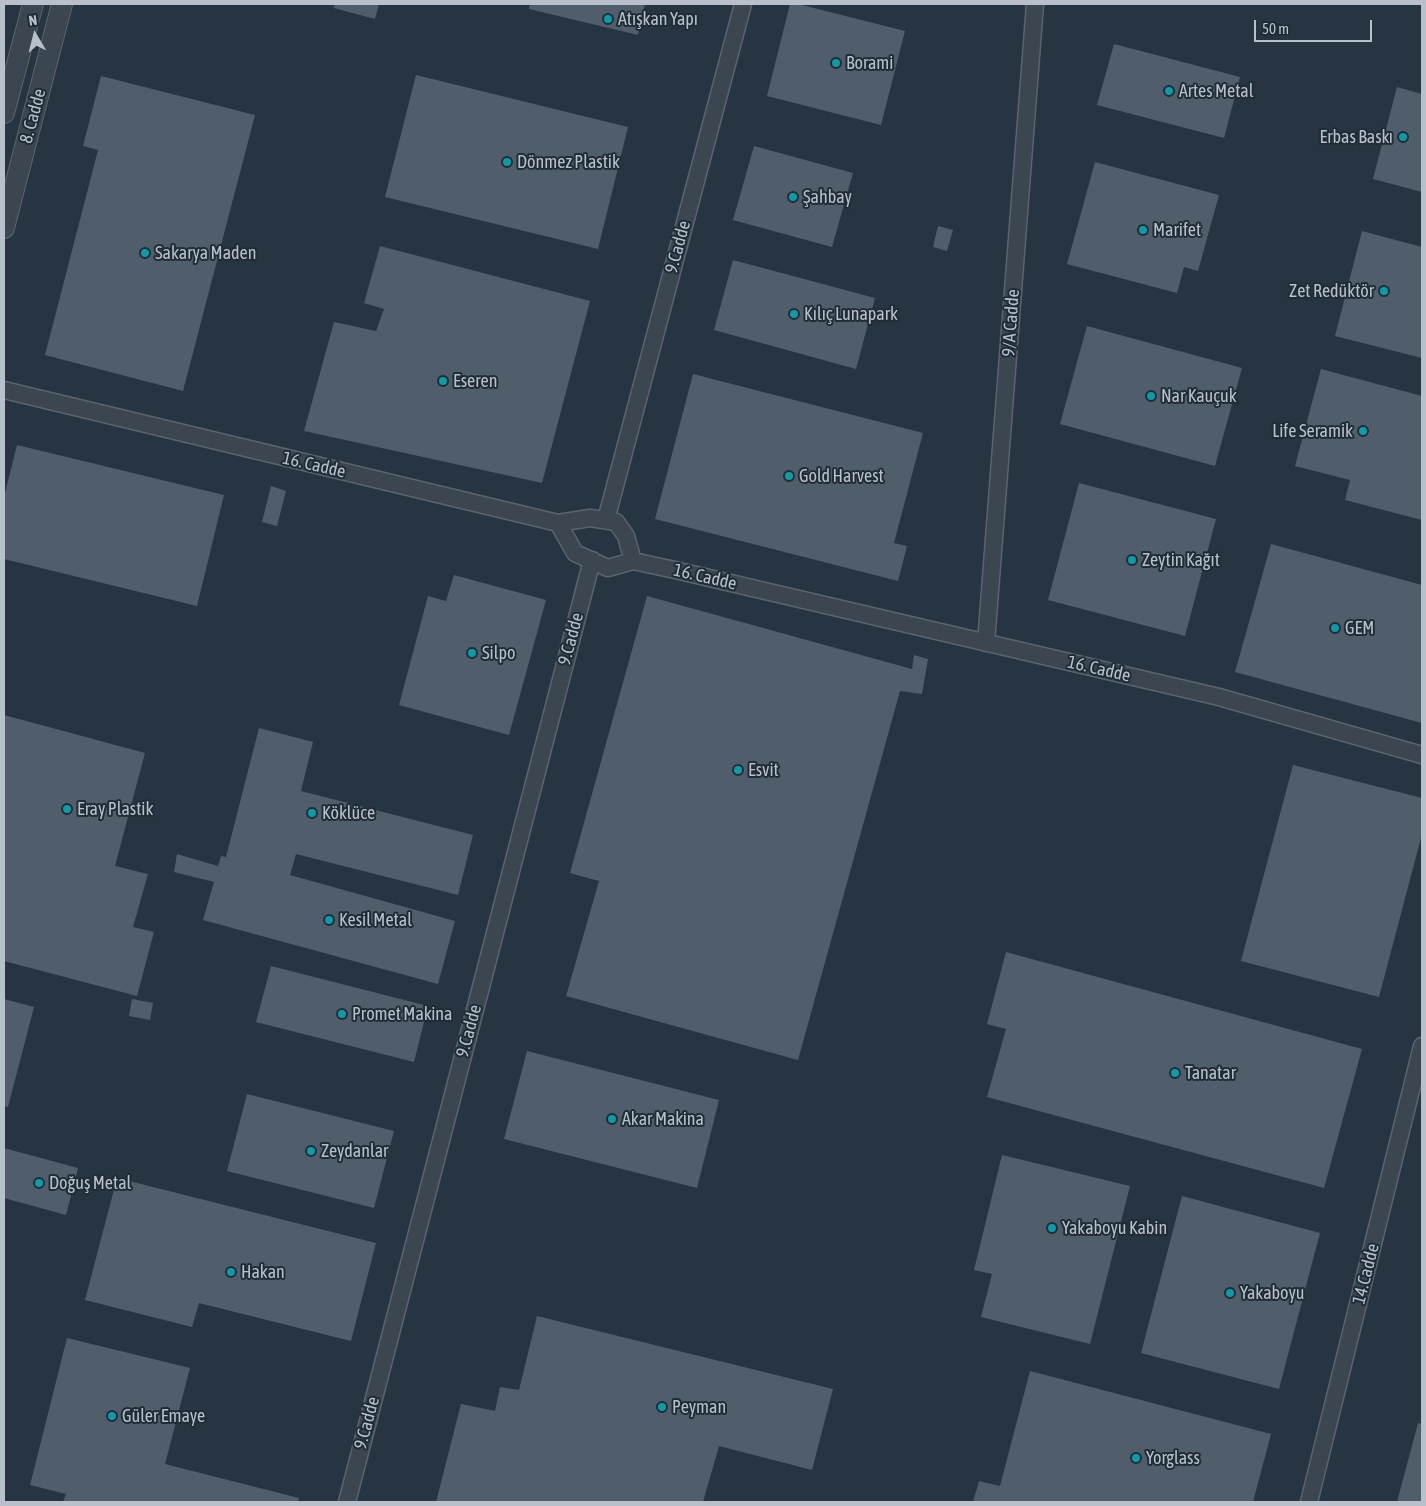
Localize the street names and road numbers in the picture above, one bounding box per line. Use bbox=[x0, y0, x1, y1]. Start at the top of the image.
street label: 8. Cadde bbox=[15, 86, 51, 146]
street label: 9.Cadde bbox=[661, 218, 695, 276]
street label: 9/A Cadde bbox=[998, 289, 1024, 357]
street label: 16. Cadde bbox=[280, 447, 348, 483]
street label: 16. Cadde bbox=[671, 559, 739, 595]
street label: 9.Cadde bbox=[554, 610, 588, 668]
street label: 16. Cadde bbox=[1065, 651, 1133, 687]
street label: 9.Cadde bbox=[452, 1002, 486, 1060]
street label: 14.Cadde bbox=[1348, 1241, 1384, 1307]
street label: 9.Cadde bbox=[350, 1394, 384, 1452]

